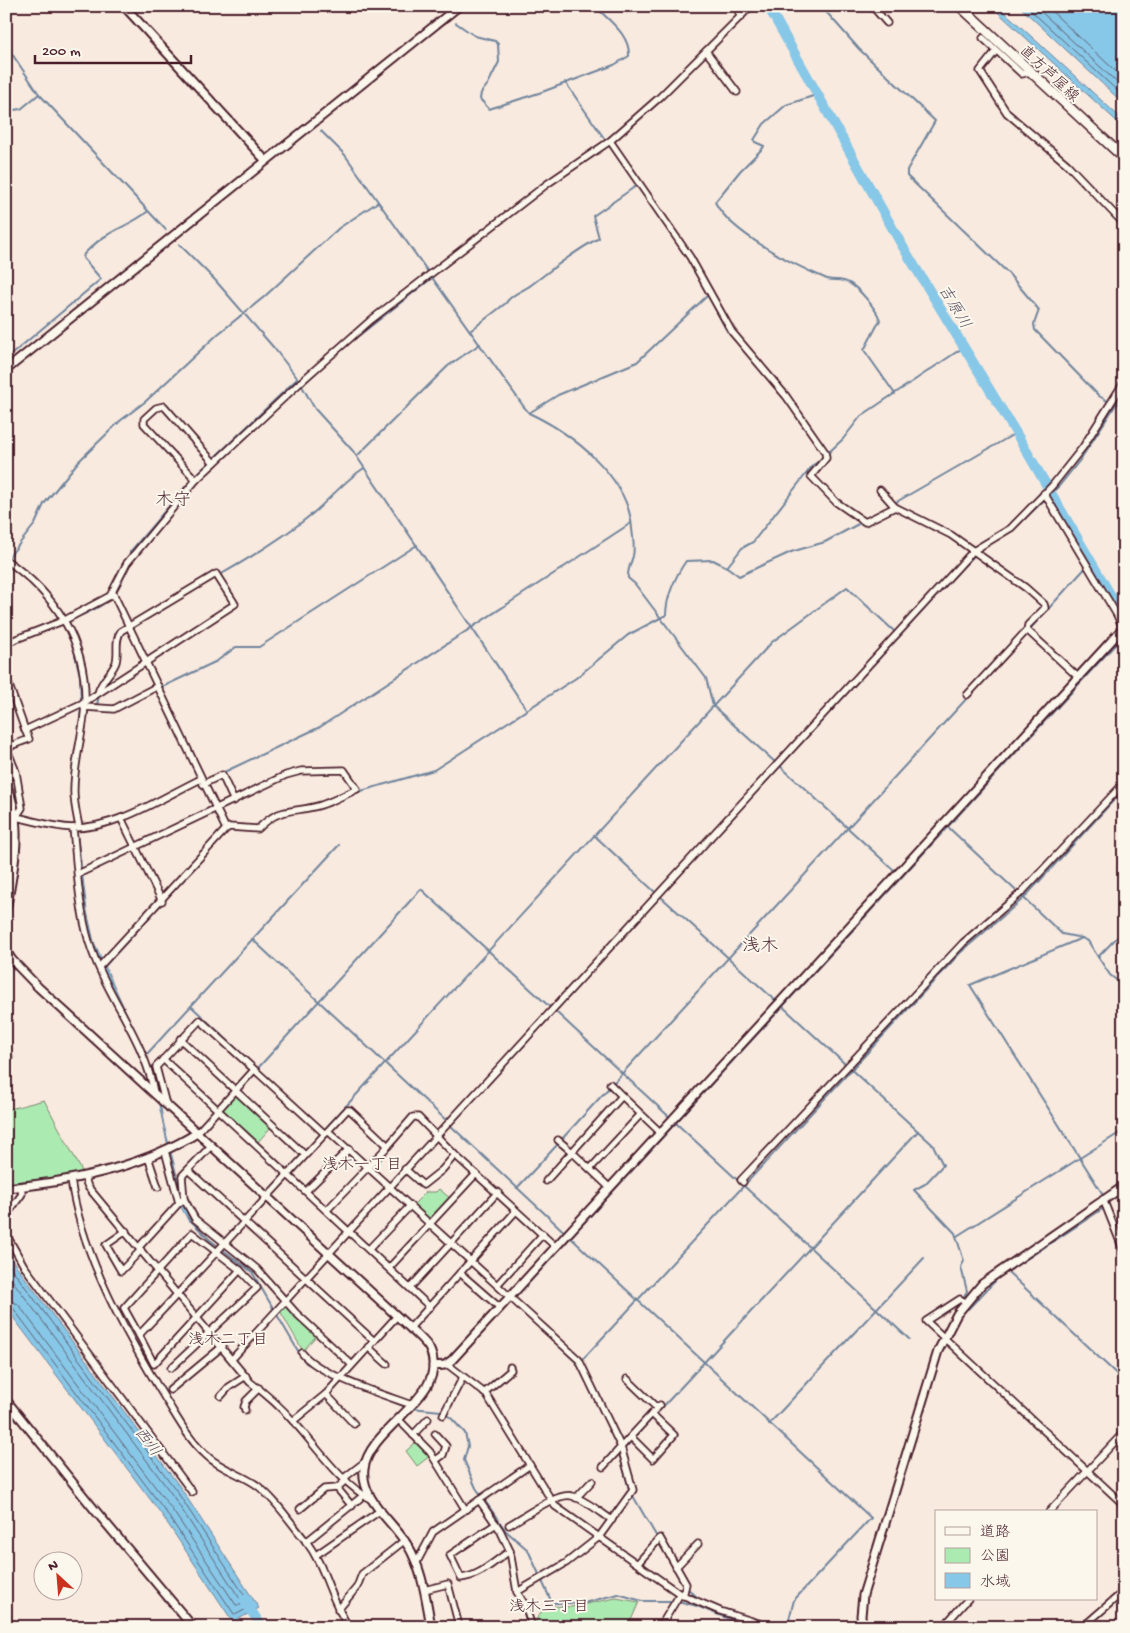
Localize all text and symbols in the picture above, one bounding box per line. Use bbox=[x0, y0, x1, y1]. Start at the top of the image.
scale bar bbox=[35, 32, 191, 64]
street label: 直方芦屋線 bbox=[1015, 42, 1083, 107]
text: 200 m bbox=[42, 43, 81, 61]
water label: 吉原川 bbox=[932, 282, 974, 333]
district label: 木守 bbox=[155, 490, 191, 512]
district label: 浅木 bbox=[742, 936, 778, 958]
district label: 浅木一丁目 bbox=[322, 1156, 402, 1176]
district label: 浅木二丁目 bbox=[188, 1331, 268, 1351]
water label: 西川 bbox=[129, 1424, 164, 1462]
legend bbox=[935, 1510, 1098, 1600]
text: 道路 bbox=[980, 1524, 1010, 1542]
text: 公園 bbox=[980, 1548, 1010, 1566]
north arrow bbox=[32, 1550, 82, 1600]
text: N bbox=[46, 1557, 61, 1576]
text: 水域 bbox=[980, 1573, 1010, 1592]
district label: 浅木三丁目 bbox=[509, 1598, 589, 1618]

